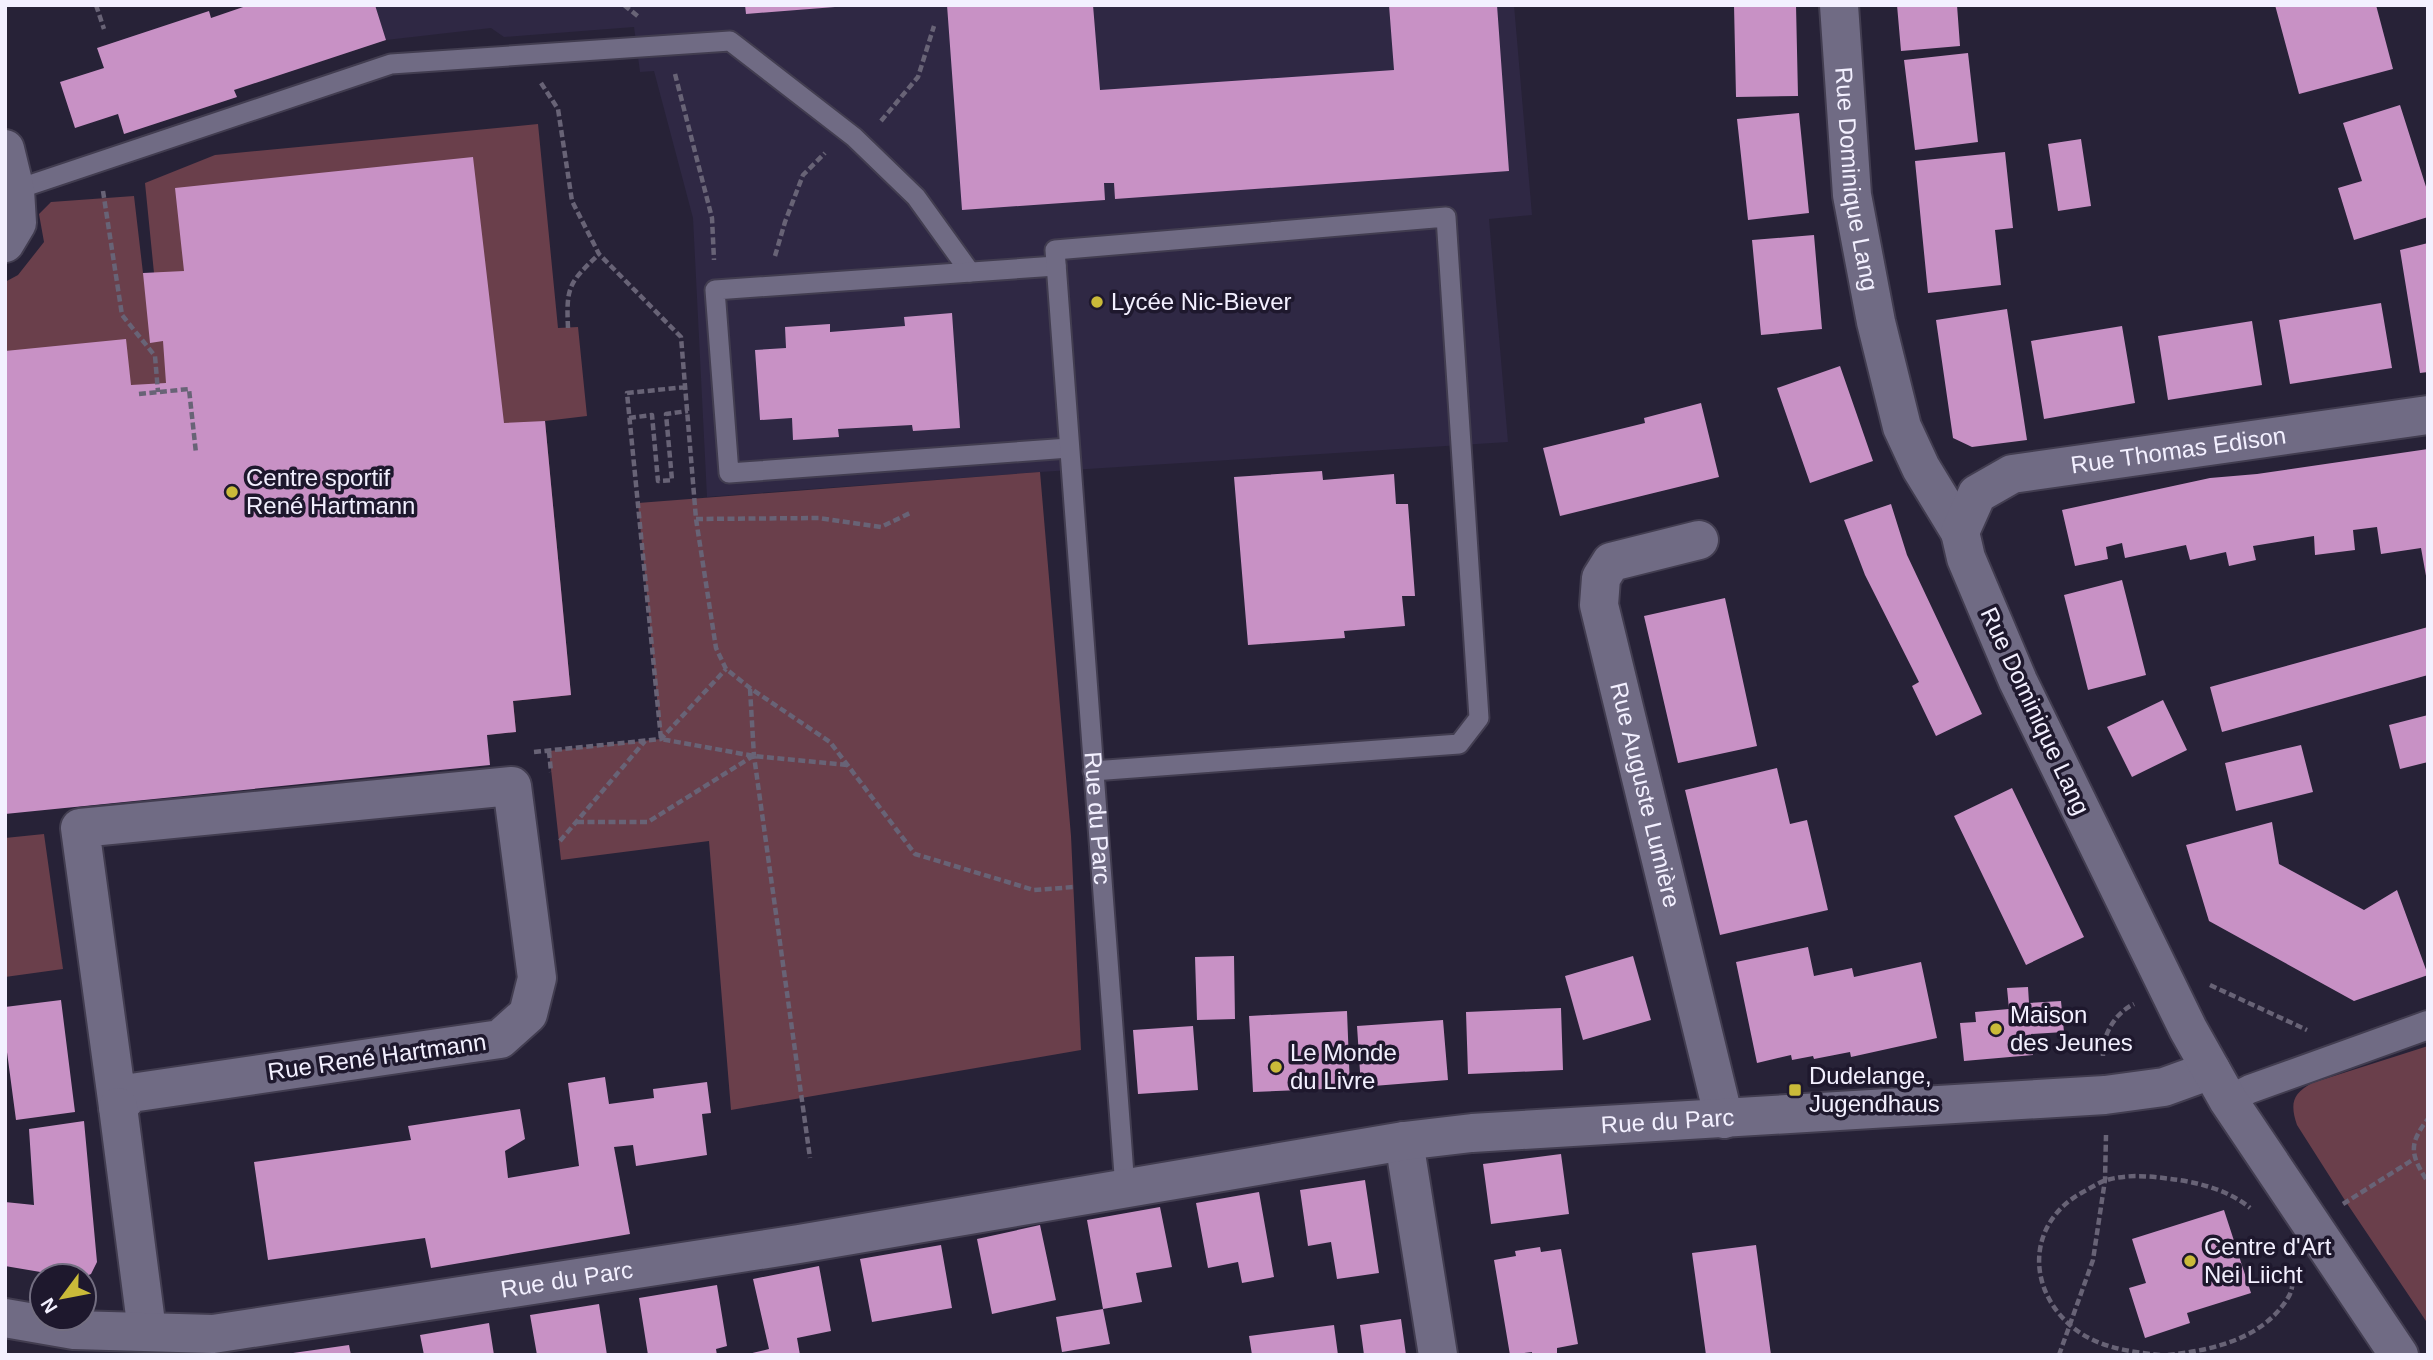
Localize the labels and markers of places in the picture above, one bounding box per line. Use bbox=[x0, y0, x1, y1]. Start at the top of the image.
place label: Lycée Nic-Biever bbox=[1111, 288, 1292, 315]
marker: Lycée Nic-Biever bbox=[1089, 294, 1105, 310]
place label: Centre sportif René Hartmann bbox=[246, 464, 415, 519]
marker: Centre sportif René Hartmann bbox=[224, 484, 240, 500]
place label: Maison des Jeunes bbox=[2010, 1001, 2133, 1056]
marker: Maison des Jeunes bbox=[1988, 1021, 2004, 1037]
place label: Le Monde du Livre bbox=[1290, 1039, 1397, 1094]
marker: Le Monde du Livre bbox=[1268, 1059, 1284, 1075]
place label: Dudelange, Jugendhaus bbox=[1809, 1062, 1940, 1117]
marker: Dudelange, Jugendhaus bbox=[1787, 1082, 1803, 1098]
place label: Centre d'Art Nei Liicht bbox=[2204, 1233, 2332, 1288]
marker: Centre d'Art Nei Liicht bbox=[2182, 1253, 2198, 1269]

